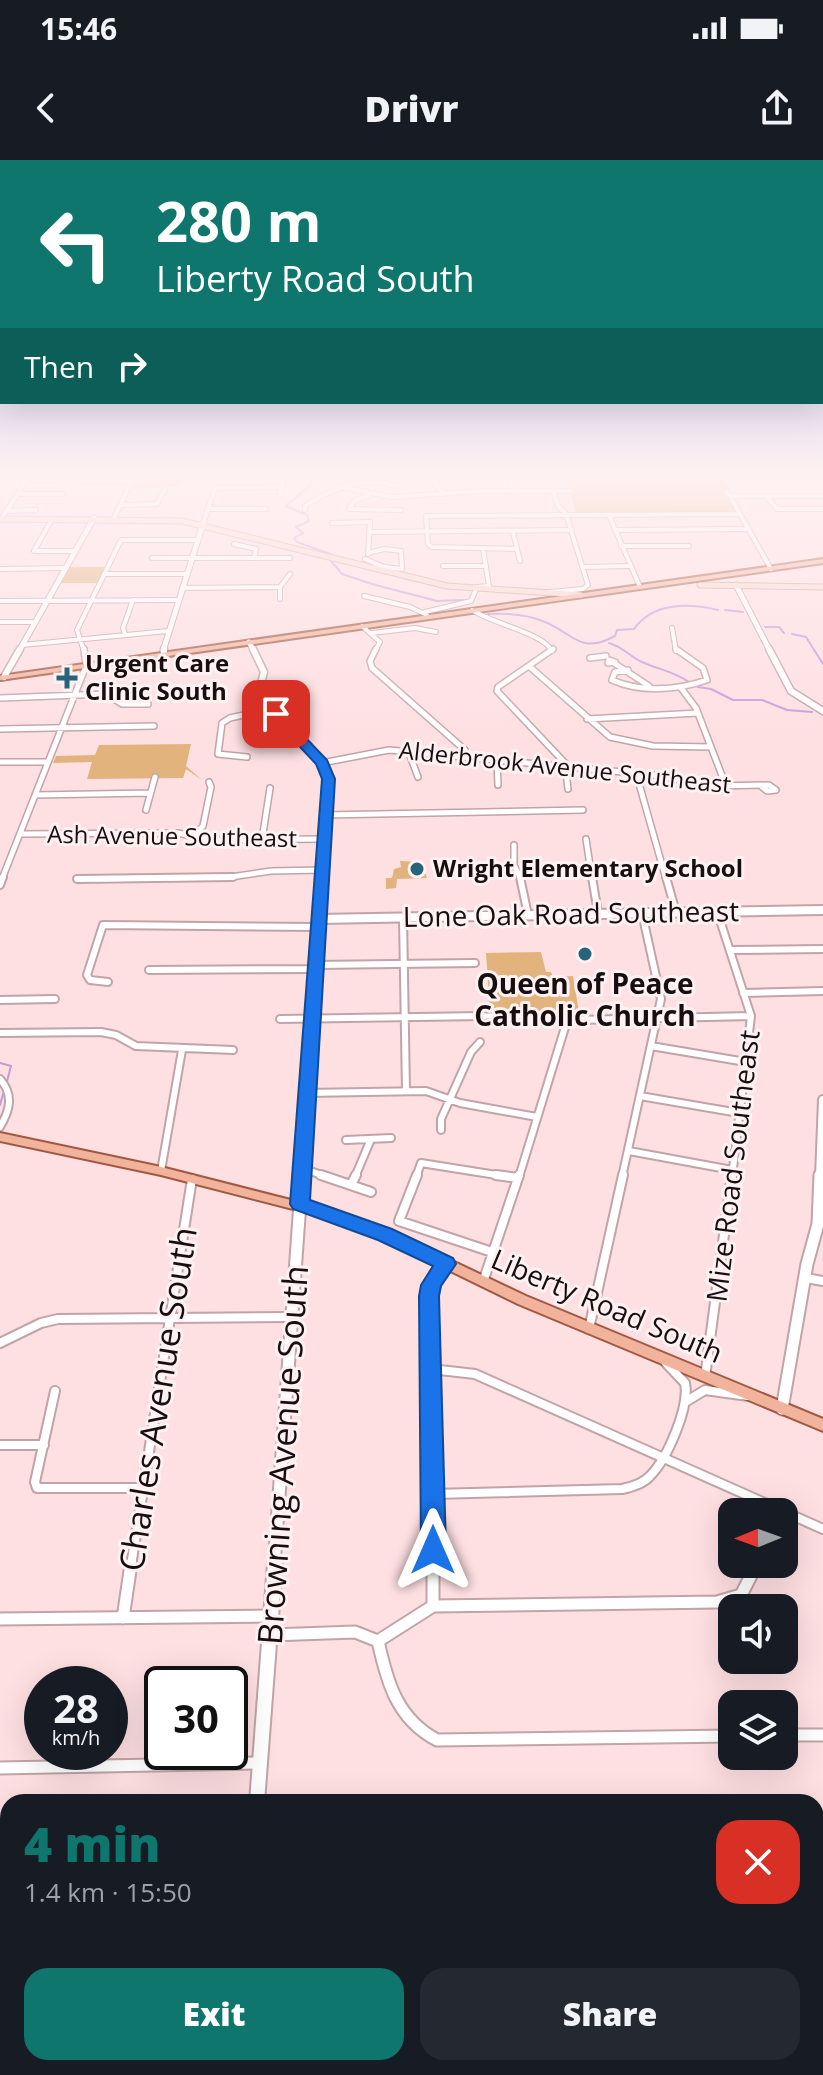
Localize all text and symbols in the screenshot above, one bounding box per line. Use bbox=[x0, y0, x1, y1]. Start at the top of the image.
text: 15:46 bbox=[40, 8, 117, 49]
text: Drivr bbox=[365, 84, 458, 133]
icon: back bbox=[24, 86, 68, 130]
icon: share bbox=[755, 86, 799, 130]
text: 280 m bbox=[156, 182, 322, 258]
icon: left bbox=[24, 192, 128, 296]
text: Liberty Road South bbox=[156, 254, 475, 303]
icon: right bbox=[110, 344, 154, 388]
text: Then bbox=[24, 346, 94, 387]
place label: Urgent Care Clinic South bbox=[85, 646, 229, 707]
marker: Urgent Care Clinic South bbox=[56, 667, 78, 689]
pin bbox=[242, 680, 310, 748]
icon: arrive bbox=[254, 692, 298, 736]
street label: Alderbrook Avenue Southeast bbox=[398, 733, 733, 800]
street label: Ash Avenue Southeast bbox=[47, 817, 297, 854]
place label: Wright Elementary School bbox=[433, 851, 743, 884]
marker: Wright Elementary School bbox=[408, 860, 426, 878]
street label: Lone Oak Road Southeast bbox=[403, 891, 739, 935]
marker: Queen of Peace Catholic Church bbox=[576, 945, 594, 963]
place label: Queen of Peace Catholic Church bbox=[474, 964, 696, 1034]
street label: Mize Road Southeast bbox=[696, 1028, 768, 1304]
street label: Charles Avenue South bbox=[107, 1223, 207, 1574]
street label: Liberty Road South bbox=[486, 1239, 729, 1371]
street label: Browning Avenue South bbox=[246, 1264, 318, 1646]
north arrow bbox=[718, 1498, 798, 1578]
map controls bbox=[718, 1498, 798, 1770]
position arrow bbox=[391, 1508, 475, 1592]
button: sound bbox=[718, 1594, 798, 1674]
speed limit sign: 30 bbox=[144, 1666, 248, 1770]
text: 28 bbox=[53, 1680, 99, 1735]
button: layers bbox=[718, 1690, 798, 1770]
text: km/h bbox=[52, 1724, 100, 1751]
text: 4 min bbox=[24, 1811, 160, 1876]
button: close bbox=[716, 1820, 800, 1904]
text: 1.4 km · 15:50 bbox=[24, 1874, 192, 1910]
button: Exit bbox=[24, 1968, 404, 2060]
button: Share bbox=[420, 1968, 800, 2060]

